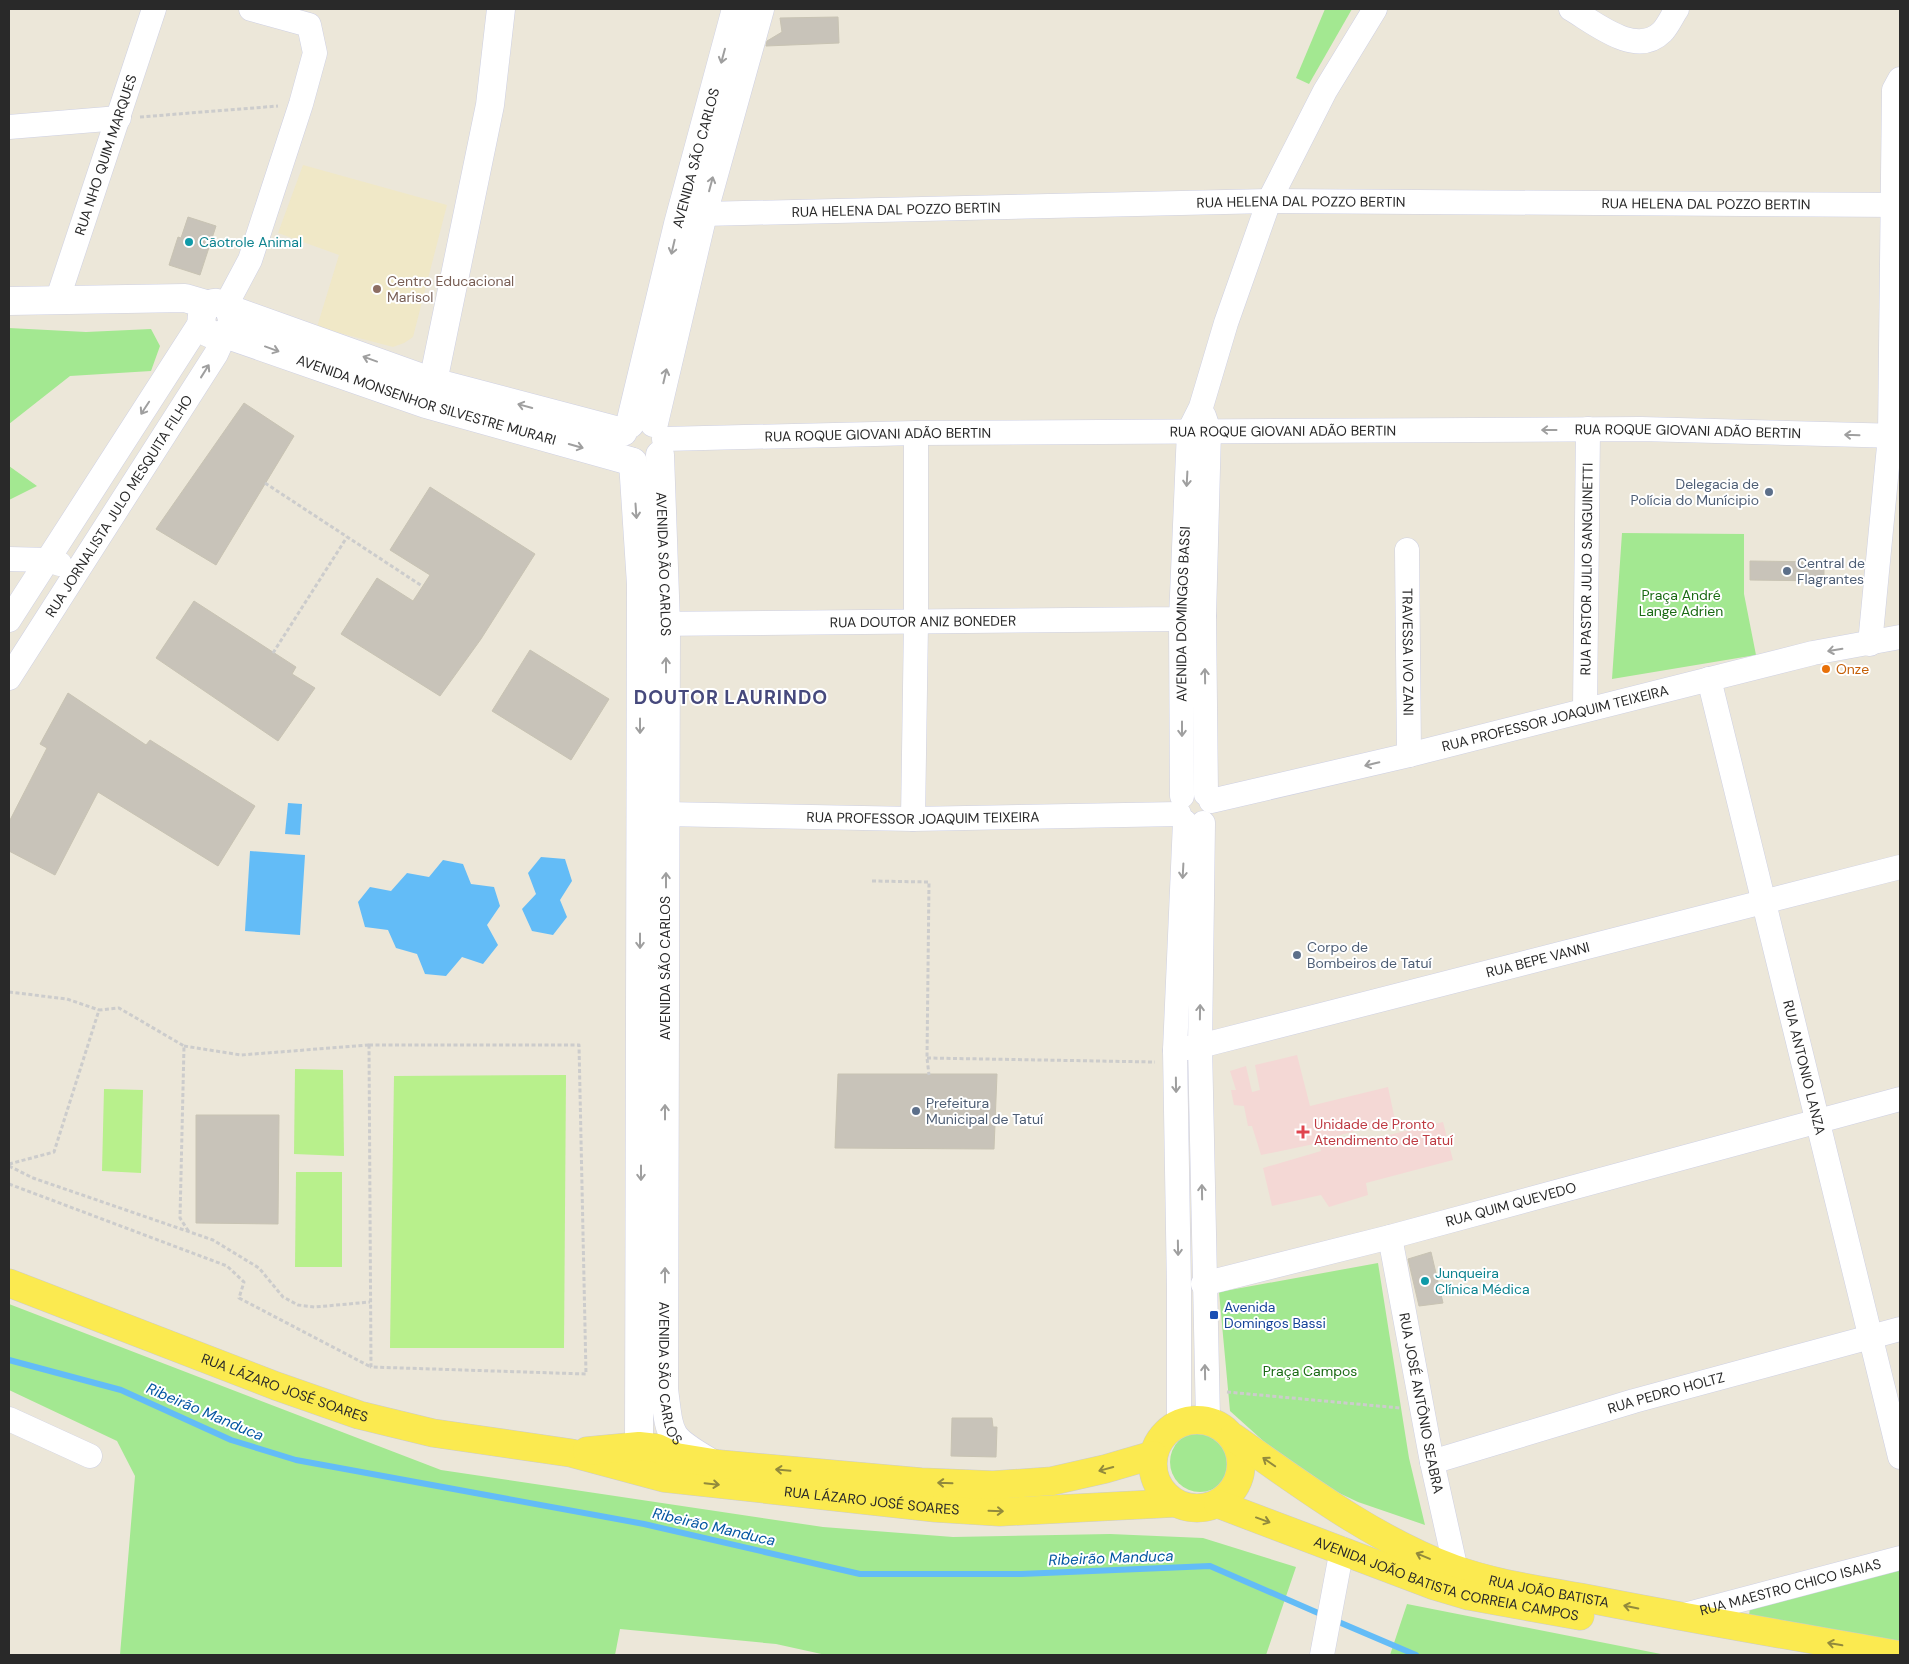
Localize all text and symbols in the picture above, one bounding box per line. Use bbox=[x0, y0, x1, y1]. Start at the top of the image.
one-way arrow bbox=[718, 47, 728, 63]
street label: RUA NHO QUIM MARQUES bbox=[70, 72, 141, 238]
street label: AVENIDA SÃO CARLOS bbox=[668, 86, 723, 230]
one-way arrow bbox=[707, 176, 717, 192]
street label: RUA HELENA DAL POZZO BERTIN bbox=[1196, 192, 1405, 212]
street label: RUA HELENA DAL POZZO BERTIN bbox=[1601, 194, 1810, 213]
street label: RUA HELENA DAL POZZO BERTIN bbox=[791, 198, 1001, 221]
place label: Cãotrole Animal bbox=[199, 233, 302, 251]
marker: Cãotrole Animal bbox=[183, 236, 195, 248]
one-way arrow bbox=[668, 238, 677, 254]
place label: Centro Educacional Marisol bbox=[387, 272, 514, 306]
marker: Centro Educacional Marisol bbox=[371, 283, 383, 295]
one-way arrow bbox=[263, 345, 279, 354]
street label: AVENIDA MONSENHOR SILVESTRE MURARI bbox=[294, 351, 558, 449]
one-way arrow bbox=[363, 354, 378, 363]
one-way arrow bbox=[200, 365, 210, 379]
one-way arrow bbox=[661, 368, 670, 384]
street label: RUA JORNALISTA JULO MESQUITA FILHO bbox=[41, 391, 197, 621]
one-way arrow bbox=[140, 401, 151, 415]
one-way arrow bbox=[518, 401, 534, 410]
street label: RUA ROQUE GIOVANI ADÃO BERTIN bbox=[1575, 420, 1801, 442]
street label: RUA ROQUE GIOVANI ADÃO BERTIN bbox=[1170, 421, 1396, 441]
street label: RUA ROQUE GIOVANI ADÃO BERTIN bbox=[765, 424, 991, 446]
one-way arrow bbox=[1541, 425, 1558, 435]
one-way arrow bbox=[1844, 430, 1860, 439]
one-way arrow bbox=[568, 441, 584, 451]
street label: RUA PASTOR JULIO SANGUINETTI bbox=[1576, 463, 1597, 675]
one-way arrow bbox=[1183, 471, 1192, 487]
place label: Delegacia de Polícia do Munícipio bbox=[1630, 475, 1759, 509]
marker: Delegacia de Polícia do Munícipio bbox=[1763, 486, 1775, 498]
street label: AVENIDA SÃO CARLOS bbox=[652, 491, 675, 636]
one-way arrow bbox=[632, 503, 641, 519]
street label: AVENIDA DOMINGOS BASSI bbox=[1172, 526, 1194, 702]
place label: Central de Flagrantes bbox=[1797, 554, 1865, 588]
marker: Central de Flagrantes bbox=[1781, 565, 1793, 577]
park label: Praça André Lange Adrien bbox=[1639, 586, 1723, 620]
street label: TRAVESSA IVO ZANI bbox=[1398, 588, 1418, 716]
street label: RUA DOUTOR ANIZ BONEDER bbox=[830, 612, 1016, 631]
one-way arrow bbox=[1828, 645, 1844, 655]
one-way arrow bbox=[661, 657, 671, 674]
place label: Onze bbox=[1836, 660, 1869, 678]
marker: Onze bbox=[1820, 663, 1832, 675]
one-way arrow bbox=[1200, 668, 1210, 684]
street label: RUA PROFESSOR JOAQUIM TEIXEIRA bbox=[1440, 681, 1670, 755]
district label: DOUTOR LAURINDO bbox=[634, 685, 828, 710]
one-way arrow bbox=[635, 718, 645, 734]
one-way arrow bbox=[1177, 721, 1187, 737]
one-way arrow bbox=[1364, 760, 1380, 769]
street label: RUA PROFESSOR JOAQUIM TEIXEIRA bbox=[806, 808, 1040, 828]
one-way arrow bbox=[1178, 862, 1187, 878]
one-way arrow bbox=[661, 872, 671, 888]
street label: AVENIDA SÃO CARLOS bbox=[656, 896, 674, 1040]
one-way arrow bbox=[635, 932, 645, 949]
place label: Corpo de Bombeiros de Tatuí bbox=[1307, 938, 1432, 972]
street label: RUA BEPE VANNI bbox=[1484, 938, 1592, 981]
marker: Corpo de Bombeiros de Tatuí bbox=[1291, 949, 1303, 961]
street label: RUA ANTONIO LANZA bbox=[1779, 998, 1830, 1137]
one-way arrow bbox=[1195, 1004, 1205, 1020]
one-way arrow bbox=[1171, 1077, 1180, 1093]
place label: Prefeitura Municipal de Tatuí bbox=[926, 1094, 1044, 1128]
one-way arrow bbox=[660, 1105, 670, 1121]
marker: Prefeitura Municipal de Tatuí bbox=[910, 1105, 922, 1117]
place label: Unidade de Pronto Atendimento de Tatuí bbox=[1314, 1115, 1454, 1149]
marker: Unidade de Pronto Atendimento de Tatuí bbox=[1296, 1125, 1310, 1139]
one-way arrow bbox=[636, 1165, 646, 1181]
street label: RUA QUIM QUEVEDO bbox=[1444, 1178, 1578, 1231]
one-way arrow bbox=[1197, 1184, 1207, 1200]
one-way arrow bbox=[1174, 1240, 1183, 1256]
place label: Junqueira Clínica Médica bbox=[1435, 1264, 1530, 1298]
one-way arrow bbox=[660, 1267, 670, 1284]
marker: Junqueira Clínica Médica bbox=[1419, 1275, 1431, 1287]
place label: Avenida Domingos Bassi bbox=[1224, 1298, 1326, 1332]
street label: AVENIDA SÃO CARLOS bbox=[655, 1302, 687, 1449]
marker: Avenida Domingos Bassi bbox=[1208, 1309, 1220, 1321]
street label: RUA JOSÉ ANTÔNIO SEABRA bbox=[1395, 1311, 1448, 1495]
street label: RUA LÁZARO JOSÉ SOARES bbox=[199, 1349, 370, 1426]
park label: Praça Campos bbox=[1263, 1362, 1357, 1380]
one-way arrow bbox=[1200, 1364, 1210, 1380]
street label: RUA PEDRO HOLTZ bbox=[1605, 1368, 1726, 1417]
water label: Ribeirão Manduca bbox=[143, 1378, 267, 1446]
one-way arrow bbox=[1263, 1457, 1277, 1467]
one-way arrow bbox=[1099, 1464, 1115, 1474]
one-way arrow bbox=[776, 1465, 792, 1475]
one-way arrow bbox=[938, 1478, 954, 1488]
one-way arrow bbox=[704, 1479, 720, 1489]
street label: RUA LÁZARO JOSÉ SOARES bbox=[783, 1482, 960, 1518]
water label: Ribeirão Manduca bbox=[651, 1503, 777, 1551]
one-way arrow bbox=[988, 1506, 1004, 1516]
one-way arrow bbox=[1255, 1516, 1271, 1525]
street label: AVENIDA JOÃO BATISTA CORREIA CAMPOS bbox=[1311, 1532, 1580, 1625]
water label: Ribeirão Manduca bbox=[1048, 1546, 1174, 1570]
one-way arrow bbox=[1416, 1551, 1431, 1560]
street label: RUA MAESTRO CHICO ISAIAS bbox=[1698, 1554, 1883, 1619]
street label: RUA JOÃO BATISTA bbox=[1487, 1571, 1611, 1612]
one-way arrow bbox=[1623, 1602, 1639, 1611]
one-way arrow bbox=[1827, 1638, 1843, 1648]

